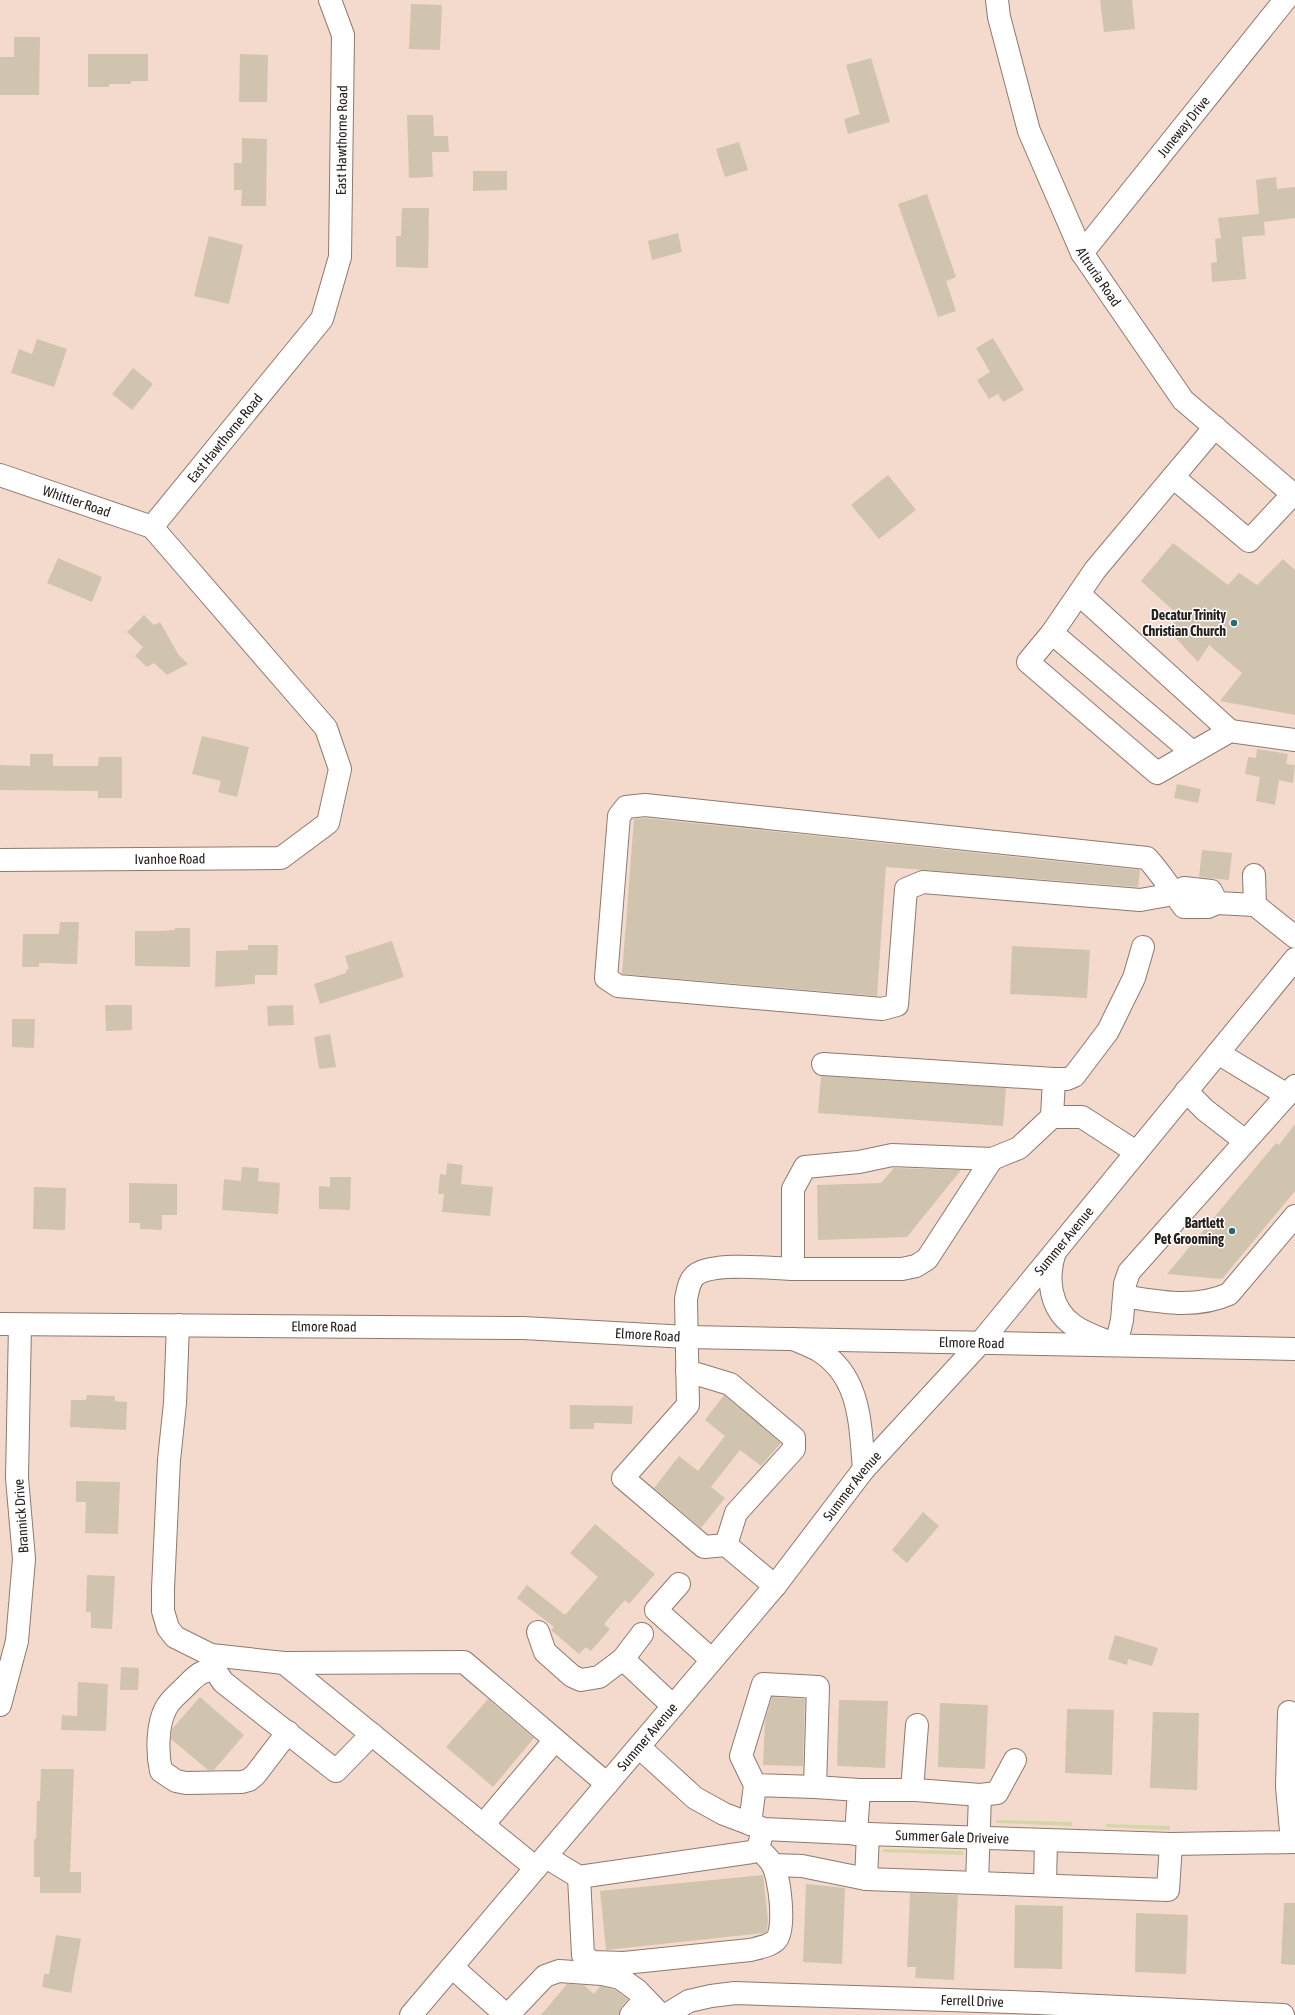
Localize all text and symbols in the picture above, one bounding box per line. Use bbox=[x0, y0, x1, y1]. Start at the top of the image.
street label: East Hawthorne Road bbox=[333, 85, 350, 195]
street label: Juneway Drive bbox=[1154, 93, 1213, 160]
street label: Altruria Road bbox=[1073, 245, 1124, 309]
street label: East Hawthorne Road bbox=[184, 390, 266, 486]
street label: Whittier Road bbox=[41, 482, 113, 520]
place label: Decatur Trinity Christian Church bbox=[1142, 607, 1226, 639]
marker: Decatur Trinity Christian Church bbox=[1229, 618, 1239, 628]
street label: Ivanhoe Road bbox=[134, 851, 206, 867]
street label: Summer Avenue bbox=[1031, 1203, 1097, 1279]
place label: Bartlett Pet Grooming bbox=[1154, 1215, 1225, 1247]
marker: Bartlett Pet Grooming bbox=[1227, 1226, 1237, 1236]
street label: Elmore Road bbox=[291, 1318, 357, 1335]
street label: Elmore Road bbox=[615, 1325, 681, 1345]
street label: Elmore Road bbox=[939, 1334, 1005, 1351]
street label: Summer Avenue bbox=[820, 1448, 884, 1524]
street label: Brannick Drive bbox=[10, 1478, 32, 1554]
street label: Summer Avenue bbox=[614, 1699, 680, 1774]
street label: Summer Gale Driveive bbox=[895, 1827, 1009, 1847]
street label: Ferrell Drive bbox=[940, 1992, 1004, 2010]

